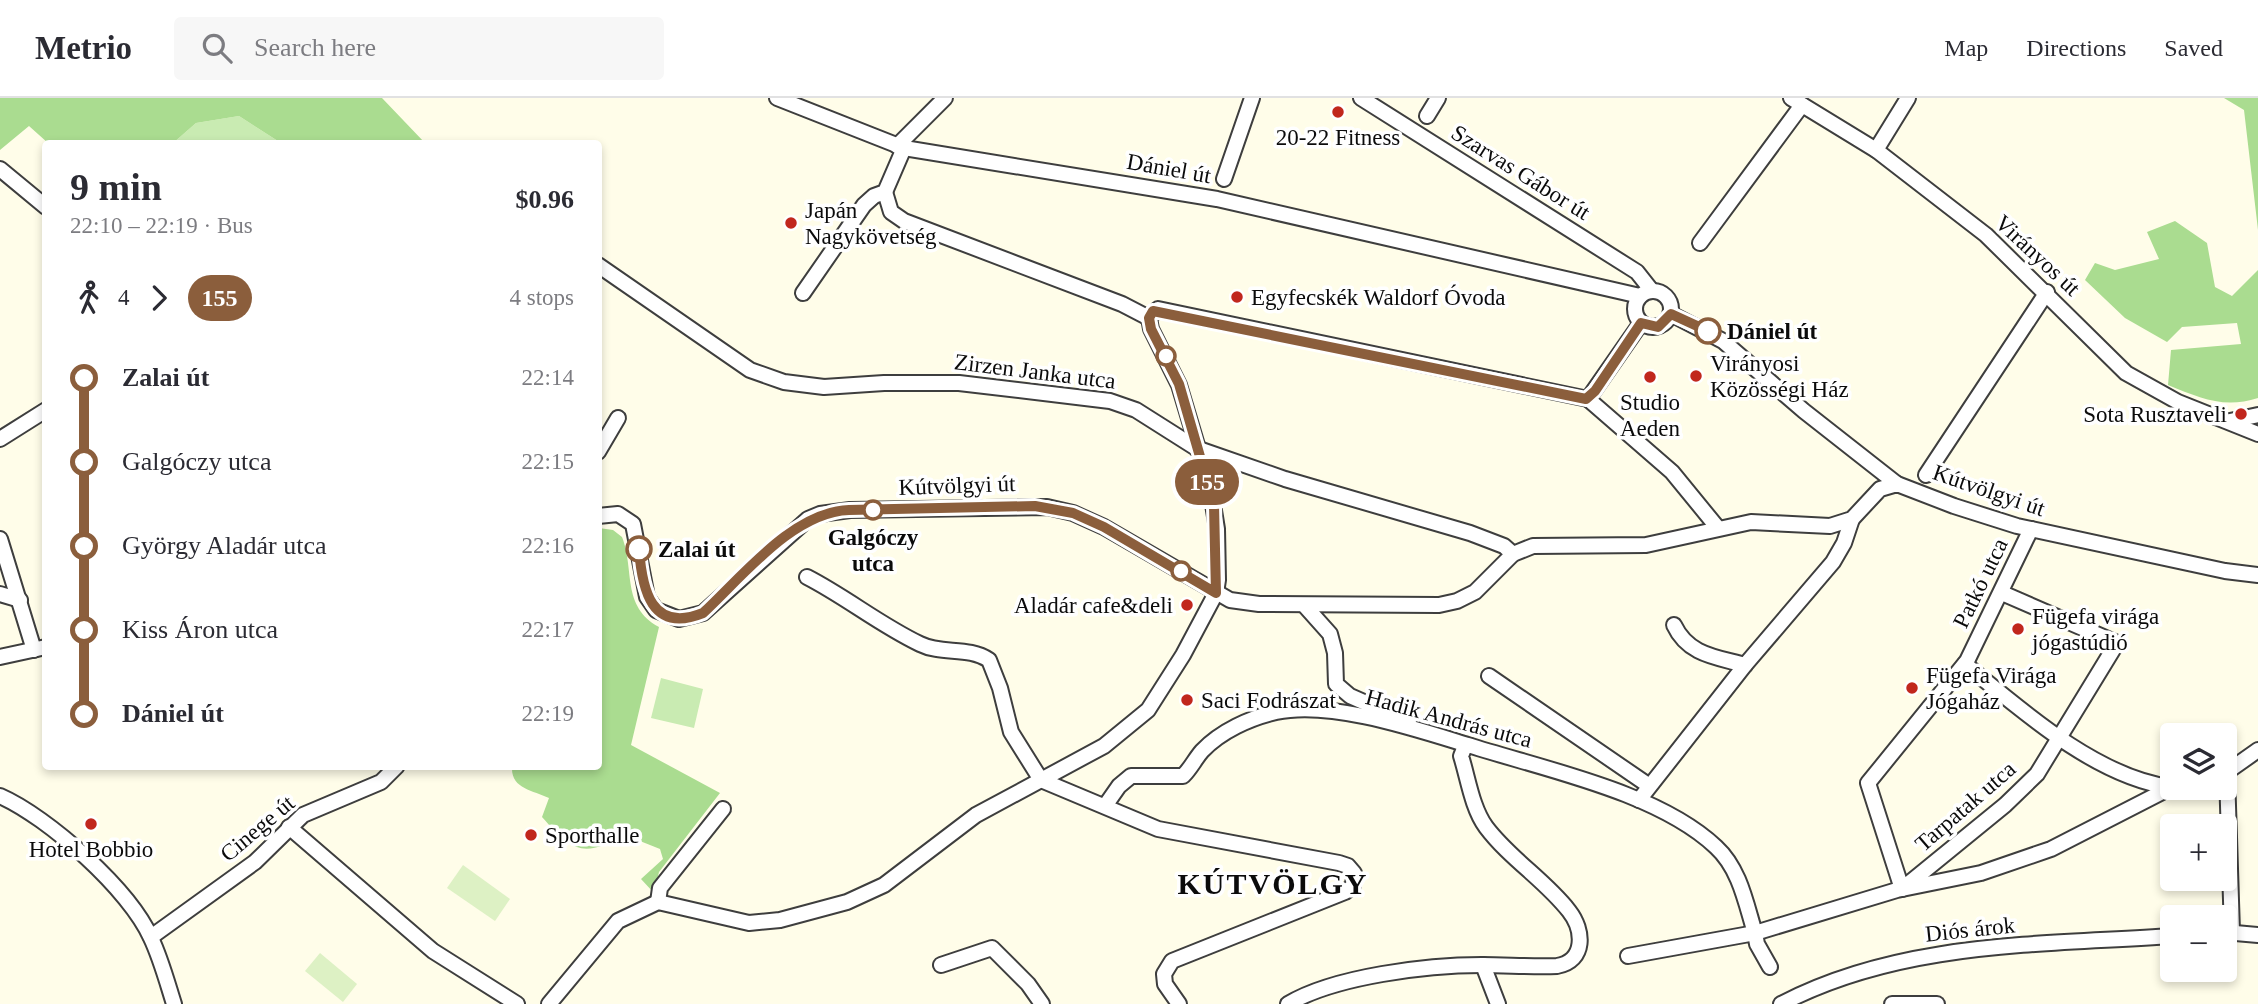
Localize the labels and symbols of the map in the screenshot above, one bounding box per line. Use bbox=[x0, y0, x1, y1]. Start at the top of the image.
marker: 20-22 Fitness bbox=[1330, 104, 1346, 120]
street label: Szarvas Gábor út bbox=[1447, 120, 1595, 225]
place label: 20-22 Fitness bbox=[1276, 125, 1400, 150]
street label: Dániel út bbox=[1125, 149, 1214, 188]
place label: Japán Nagykövetség bbox=[805, 198, 937, 249]
street label: Virányos út bbox=[1990, 210, 2086, 301]
marker: Japán Nagykövetség bbox=[783, 215, 799, 231]
place label: Egyfecskék Waldorf Óvoda bbox=[1251, 284, 1505, 310]
marker: Egyfecskék Waldorf Óvoda bbox=[1229, 289, 1245, 305]
marker: Dániel út bbox=[1695, 318, 1721, 344]
place label: Dániel út bbox=[1727, 319, 1817, 344]
unlabelled marker bbox=[1156, 346, 1176, 366]
street label: Zirzen Janka utca bbox=[953, 349, 1117, 394]
place label: Virányosi Közösségi Ház bbox=[1710, 351, 1849, 402]
marker: Virányosi Közösségi Ház bbox=[1688, 368, 1704, 384]
marker: Studio Aeden bbox=[1642, 369, 1658, 385]
place label: Studio Aeden bbox=[1620, 390, 1681, 441]
place label: Sota Rusztaveli bbox=[2083, 402, 2227, 427]
marker: Sota Rusztaveli bbox=[2233, 406, 2249, 422]
line badge: 155 bbox=[1167, 459, 1247, 505]
street label: Kútvölgyi út bbox=[1929, 460, 2049, 522]
street label: Kútvölgyi út bbox=[898, 471, 1016, 500]
marker: Galgóczy utca bbox=[863, 500, 883, 520]
place label: Galgóczy utca bbox=[828, 525, 919, 576]
street label: Patkó utca bbox=[1948, 534, 2013, 632]
marker: Zalai út bbox=[626, 536, 652, 562]
place label: Zalai út bbox=[658, 537, 736, 562]
unlabelled marker bbox=[1171, 561, 1191, 581]
place label: Aladár cafe&deli bbox=[1014, 593, 1173, 618]
marker: Aladár cafe&deli bbox=[1179, 597, 1195, 613]
place label: Fügefa virága jógastúdió bbox=[2031, 604, 2159, 655]
marker: Fügefa virága jógastúdió bbox=[2010, 621, 2026, 637]
place label: Fügefa Virága Jógaház bbox=[1926, 663, 2056, 714]
marker: Fügefa Virága Jógaház bbox=[1904, 680, 1920, 696]
street label: Hadik András utca bbox=[1363, 684, 1535, 753]
place label: Saci Fodrászat bbox=[1201, 688, 1336, 713]
marker: Saci Fodrászat bbox=[1179, 692, 1195, 708]
street label: Tarpatak utca bbox=[1910, 756, 2020, 857]
street label: Cinege út bbox=[215, 790, 300, 866]
marker: Hotel Bobbio bbox=[83, 816, 99, 832]
place label: Sporthalle bbox=[545, 823, 640, 848]
marker: Sporthalle bbox=[523, 827, 539, 843]
place label: Hotel Bobbio bbox=[29, 837, 153, 862]
district label: KÚTVÖLGY bbox=[1177, 867, 1369, 900]
street label: Diós árok bbox=[1924, 912, 2017, 947]

